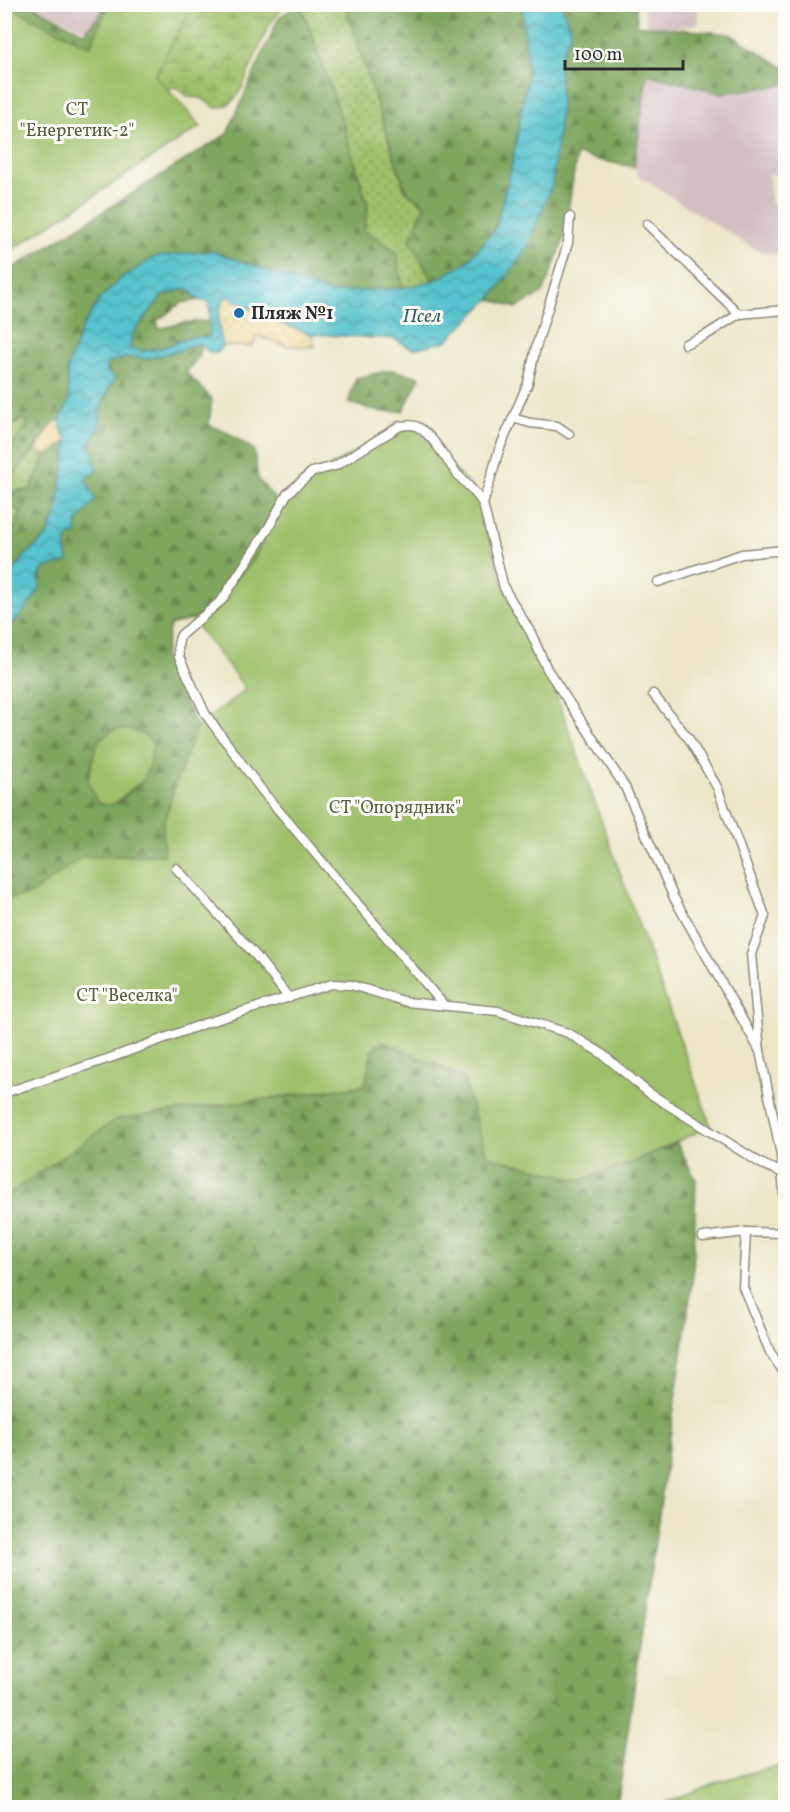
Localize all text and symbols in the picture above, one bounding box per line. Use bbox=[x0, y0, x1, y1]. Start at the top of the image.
scale bar bbox=[565, 33, 684, 71]
text: 100 m bbox=[574, 43, 623, 68]
park label: СТ "Енергетик-2" bbox=[20, 98, 134, 144]
place label: Пляж №1 bbox=[251, 302, 333, 327]
water label: Псел bbox=[403, 303, 441, 331]
marker: Пляж №1 bbox=[232, 306, 246, 320]
park label: СТ "Опорядник" bbox=[329, 796, 461, 821]
park label: СТ "Веселка" bbox=[76, 984, 178, 1009]

